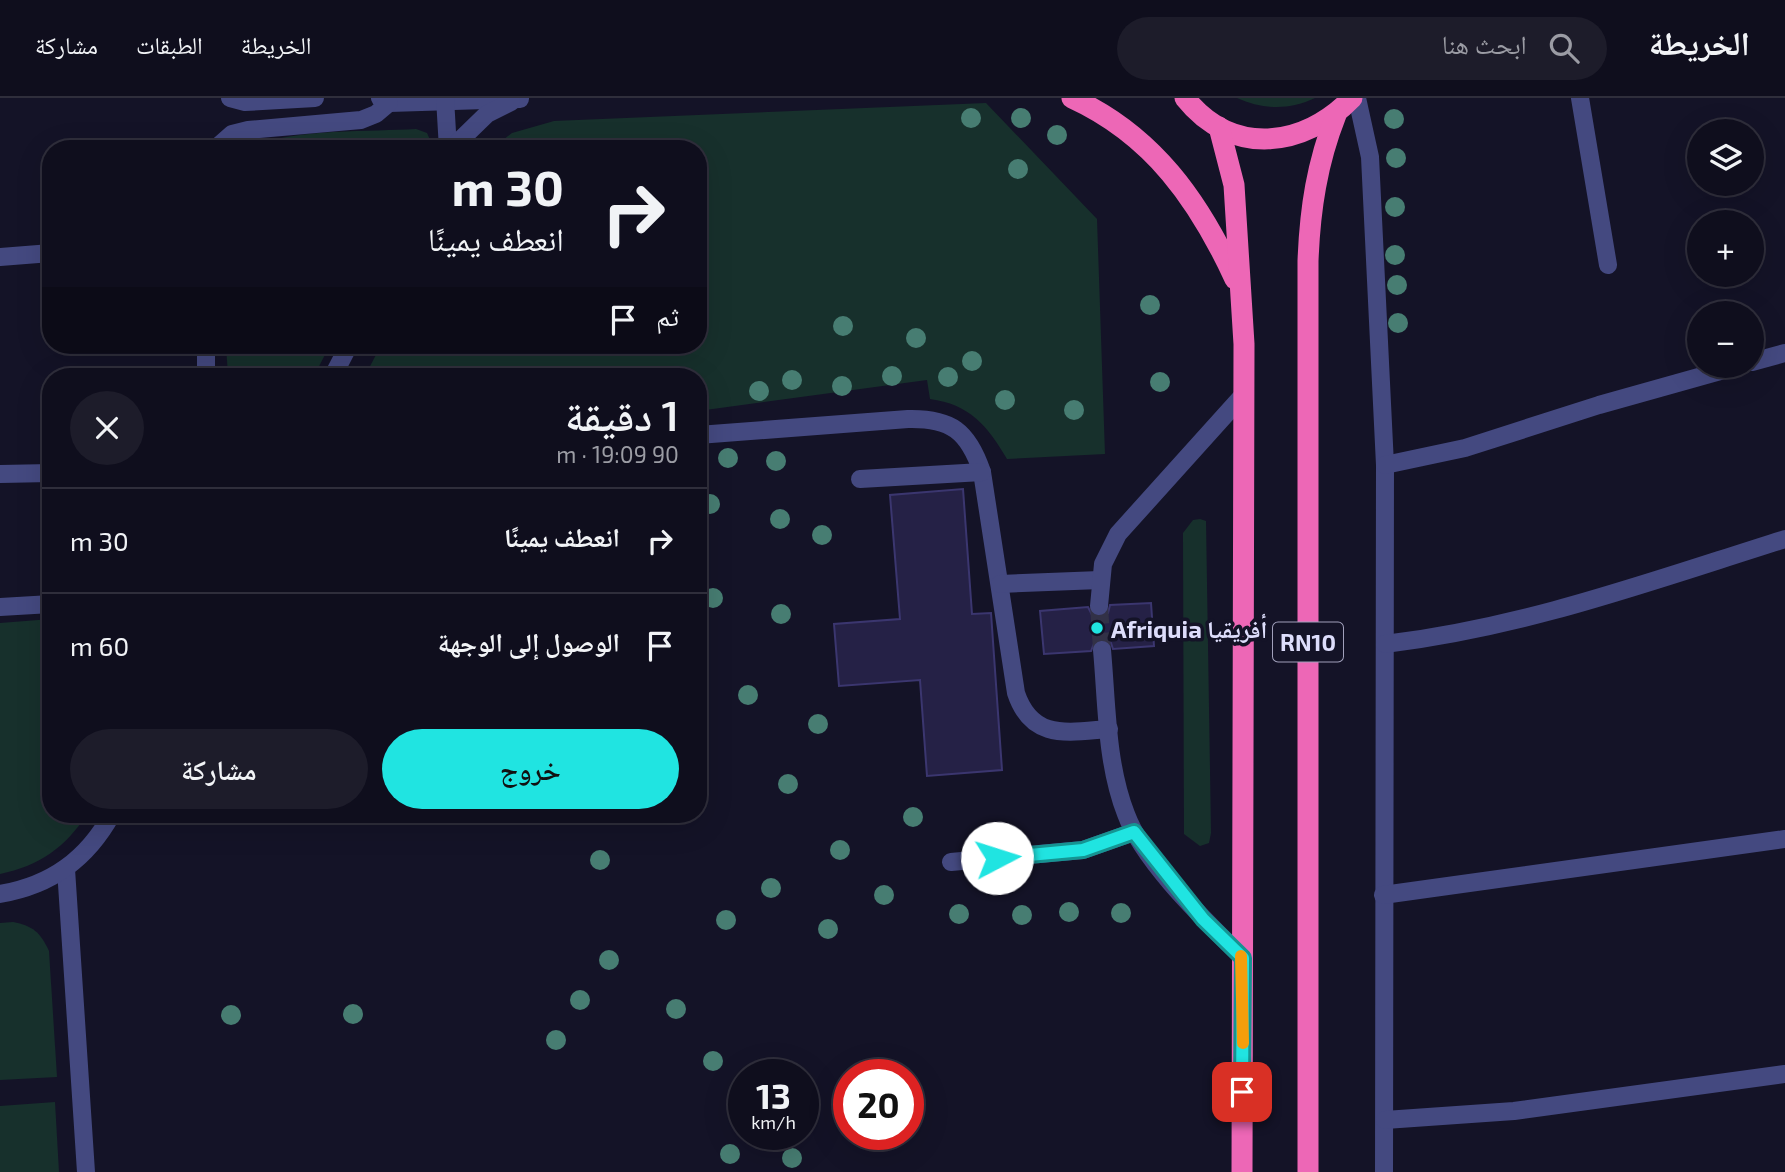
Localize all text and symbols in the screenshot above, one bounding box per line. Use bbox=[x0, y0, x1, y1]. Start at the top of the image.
search box bbox=[1117, 17, 1607, 80]
text: الخريطة bbox=[1649, 22, 1750, 62]
text: ابحث هنا bbox=[1442, 28, 1527, 59]
icon: search bbox=[1545, 29, 1583, 67]
text: مشاركة bbox=[35, 30, 98, 59]
text: الطبقات bbox=[136, 30, 203, 59]
text: الخريطة bbox=[241, 30, 311, 59]
map controls bbox=[1687, 119, 1764, 378]
button: layers bbox=[1687, 119, 1764, 196]
text: 30 m bbox=[452, 157, 564, 216]
icon: right bbox=[588, 168, 679, 259]
button: + bbox=[1687, 210, 1764, 287]
text: انعطف يمينًا bbox=[428, 219, 564, 257]
text: ثم bbox=[656, 300, 679, 331]
icon: arrive bbox=[604, 301, 642, 339]
button: − bbox=[1687, 301, 1764, 378]
text: 1 دقيقة bbox=[565, 389, 679, 439]
button: close bbox=[70, 391, 144, 465]
text: 90 m · 19:09 bbox=[556, 440, 679, 468]
text: انعطف يمينًا bbox=[504, 521, 620, 552]
icon: right bbox=[641, 522, 679, 560]
text: 30 m bbox=[70, 525, 129, 556]
place label: Afriquia أفريقيا bbox=[1111, 613, 1267, 643]
marker: Afriquia أفريقيا bbox=[1089, 620, 1105, 636]
road number: RN10 bbox=[1273, 622, 1343, 662]
text: الوصول إلى الوجهة bbox=[438, 626, 620, 657]
icon: arrive bbox=[641, 627, 679, 665]
text: 60 m bbox=[70, 630, 129, 661]
button: مشاركة bbox=[70, 729, 368, 809]
button: خروج bbox=[382, 729, 679, 809]
position arrow bbox=[960, 821, 1034, 895]
speed limit sign: 20 bbox=[833, 1059, 924, 1150]
pin bbox=[1212, 1062, 1272, 1122]
icon: arrive bbox=[1223, 1073, 1261, 1111]
text: 13 bbox=[756, 1074, 791, 1116]
text: km/h bbox=[751, 1111, 796, 1133]

